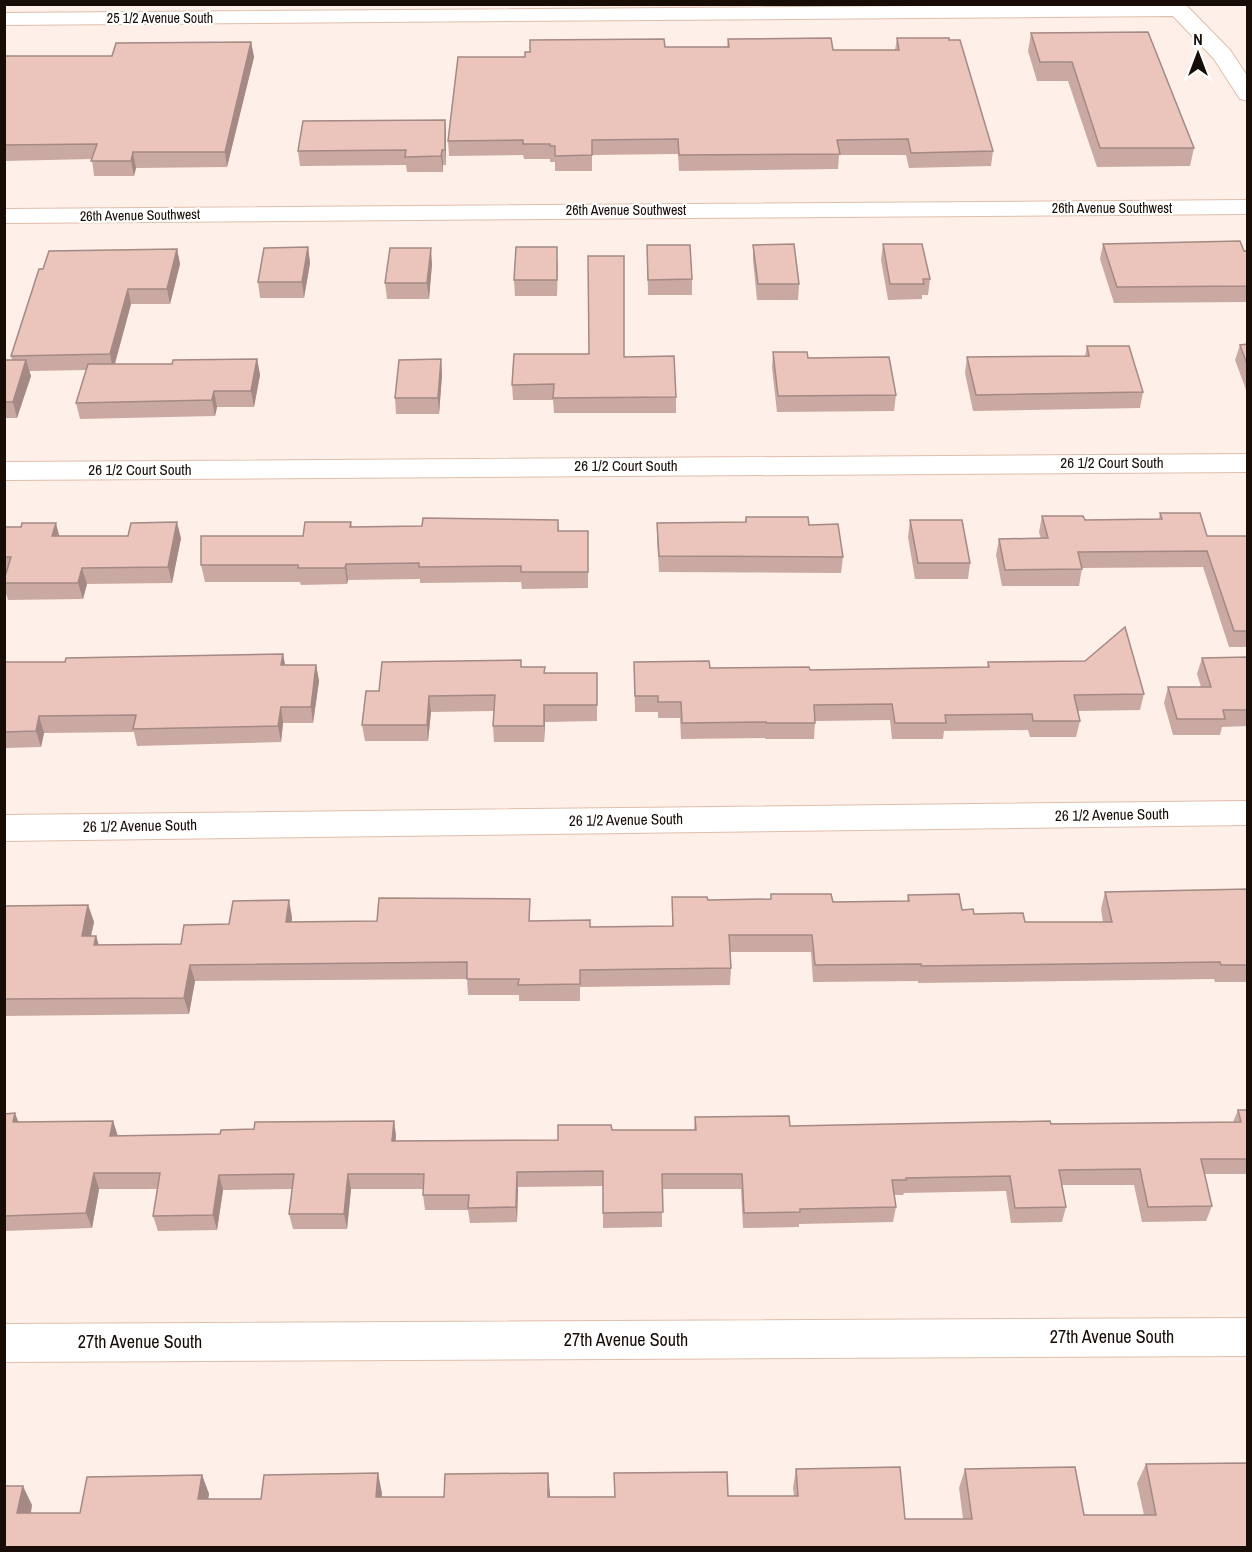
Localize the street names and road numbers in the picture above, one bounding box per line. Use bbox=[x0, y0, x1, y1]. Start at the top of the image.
street label: 25 1/2 Avenue South bbox=[107, 9, 213, 27]
street label: 26th Avenue Southwest bbox=[1052, 199, 1172, 217]
street label: 26th Avenue Southwest bbox=[566, 201, 686, 219]
street label: 26th Avenue Southwest bbox=[80, 205, 200, 225]
street label: 26 1/2 Court South bbox=[1060, 452, 1164, 473]
street label: 26 1/2 Court South bbox=[574, 455, 678, 476]
street label: 26 1/2 Court South bbox=[88, 459, 192, 480]
street label: 26 1/2 Avenue South bbox=[1055, 803, 1169, 826]
street label: 26 1/2 Avenue South bbox=[569, 808, 683, 831]
street label: 26 1/2 Avenue South bbox=[83, 814, 197, 837]
street label: 27th Avenue South bbox=[1050, 1324, 1174, 1349]
street label: 27th Avenue South bbox=[564, 1327, 688, 1352]
street label: 27th Avenue South bbox=[78, 1329, 202, 1354]

